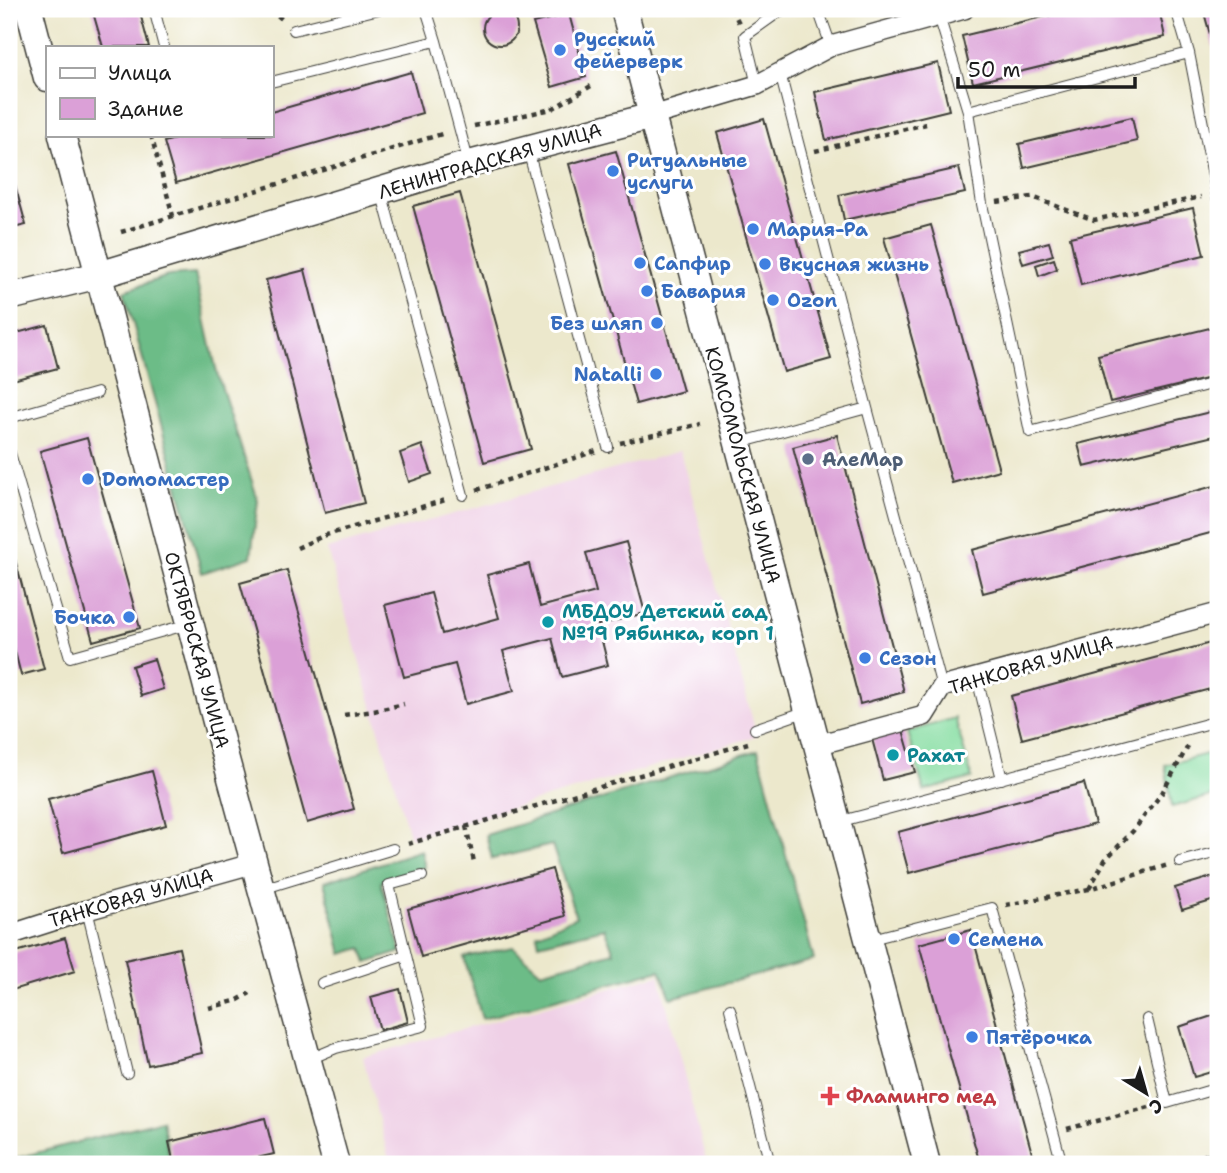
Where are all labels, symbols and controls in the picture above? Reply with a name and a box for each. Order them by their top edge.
place label: Русский фейерверк [574,27,683,74]
marker: Русский фейерверк [552,42,568,58]
legend [46,46,273,136]
scale bar [958,46,1134,90]
text: 50 m [968,56,1021,84]
text: Улица [108,59,171,87]
text: Здание [108,95,184,123]
street label: ЛЕНИНГРАДСКАЯ УЛИЦА [375,117,605,205]
place label: Ритуальные услуги [627,148,748,195]
marker: Ритуальные услуги [605,163,621,179]
place label: Мария-Ра [767,217,868,242]
marker: Мария-Ра [745,221,761,237]
place label: Сапфир [654,251,731,276]
place label: Вкусная жизнь [779,252,929,277]
marker: Сапфир [632,255,648,271]
marker: Вкусная жизнь [757,256,773,272]
place label: Бавария [661,279,746,304]
marker: Бавария [639,283,655,299]
place label: Ozon [787,288,837,313]
marker: Ozon [765,292,781,308]
place label: Без шляп [550,311,643,336]
marker: Без шляп [649,315,665,331]
street label: КОМСОМОЛЬСКАЯ УЛИЦА [699,344,787,586]
place label: Natalli [574,362,642,387]
marker: Natalli [648,366,664,382]
place label: АлеМар [822,447,903,472]
marker: АлеМар [800,451,816,467]
place label: Domoмастер [102,467,229,492]
marker: Domoмастер [80,471,96,487]
street label: ОКТЯБРЬСКАЯ УЛИЦА [159,549,235,751]
place label: МБДОУ Детский сад №19 Рябинка, корп 1 [562,599,774,646]
place label: Бочка [54,605,115,630]
marker: Бочка [121,609,137,625]
marker: МБДОУ Детский сад №19 Рябинка, корп 1 [540,614,556,630]
street label: ТАНКОВАЯ УЛИЦА [946,629,1116,700]
place label: Сезон [879,646,936,671]
marker: Сезон [857,650,873,666]
place label: Рахат [907,743,966,768]
marker: Рахат [885,747,901,763]
street label: ТАНКОВАЯ УЛИЦА [46,862,216,933]
place label: Семена [968,927,1043,952]
marker: Семена [946,931,962,947]
place label: Пятёрочка [986,1025,1092,1050]
marker: Пятёрочка [964,1029,980,1045]
north arrow [1112,1058,1182,1128]
place label: Фламинго мед [846,1084,997,1109]
marker: Фламинго мед [820,1086,840,1106]
text: С [1144,1093,1168,1120]

